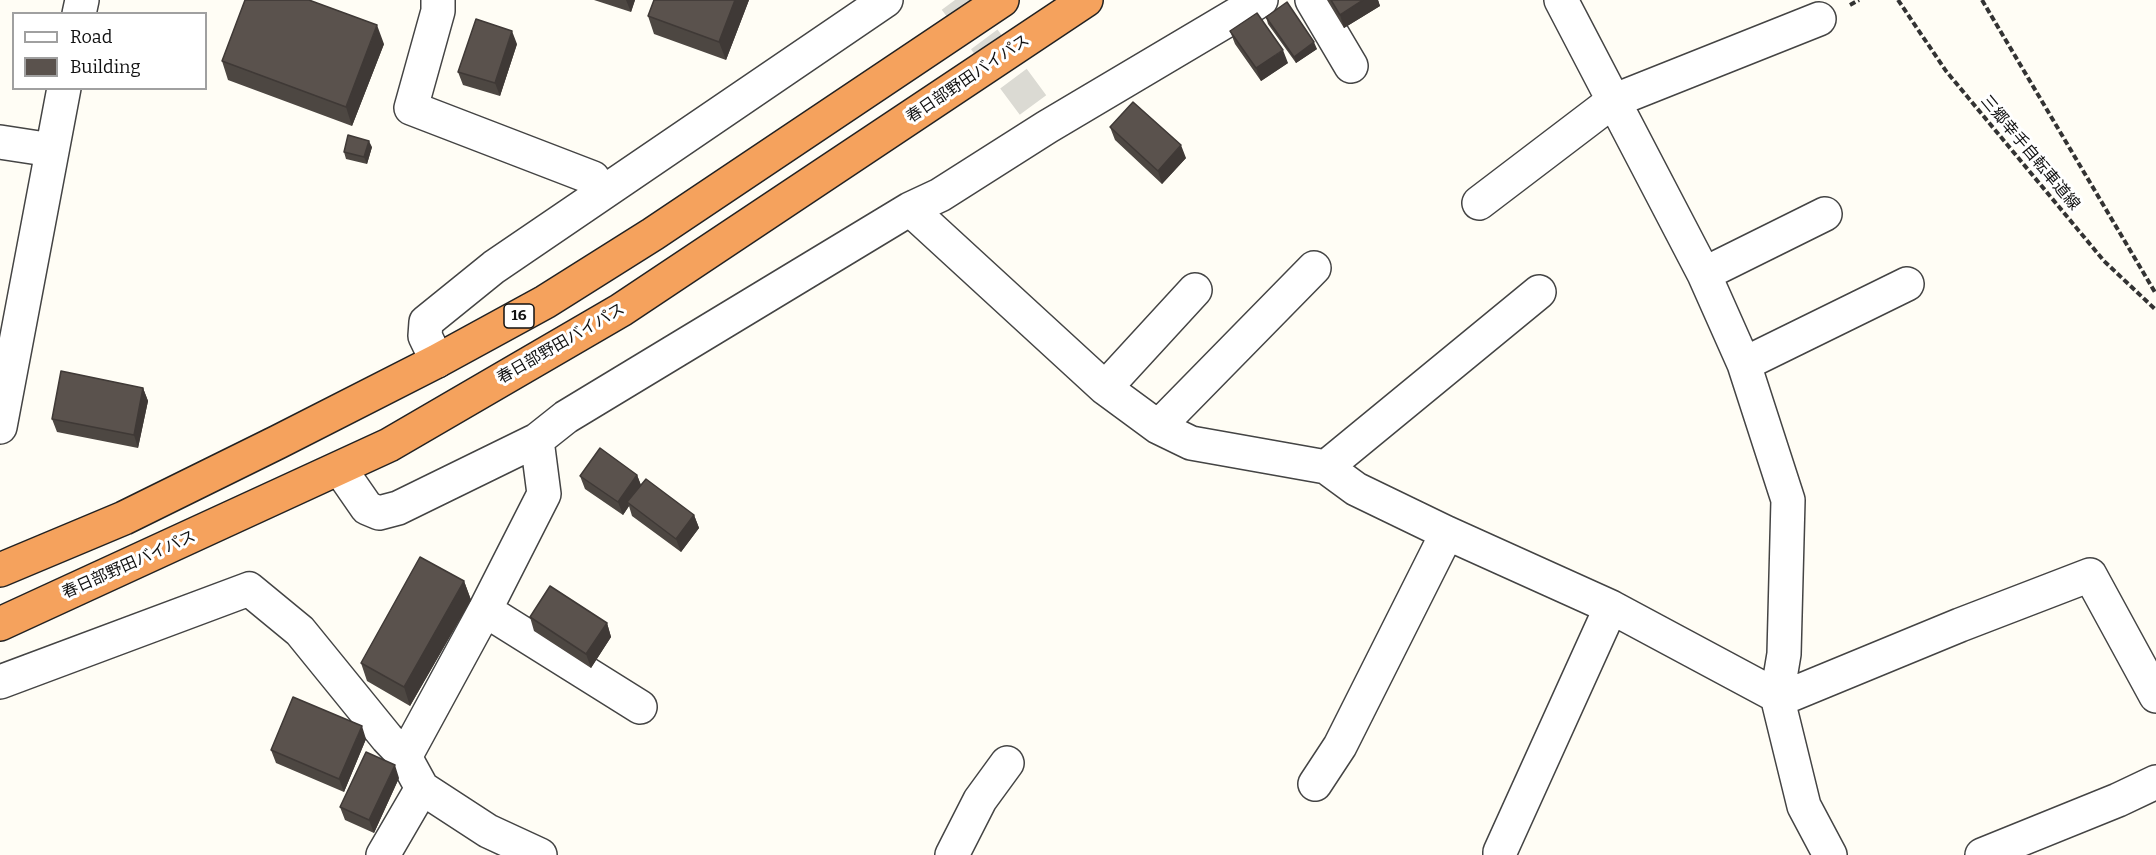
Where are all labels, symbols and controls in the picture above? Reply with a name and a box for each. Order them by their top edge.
legend [12,12,207,90]
text: Road [70,26,112,48]
street label: 春日部野田バイパス [903,31,1033,127]
text: Building [70,56,141,78]
street label: 三郷幸手自転車道線 [1976,92,2084,214]
street label: 春日部野田バイパス [494,300,628,388]
road number: 16 [504,304,534,328]
street label: 春日部野田バイパス [59,527,199,603]

